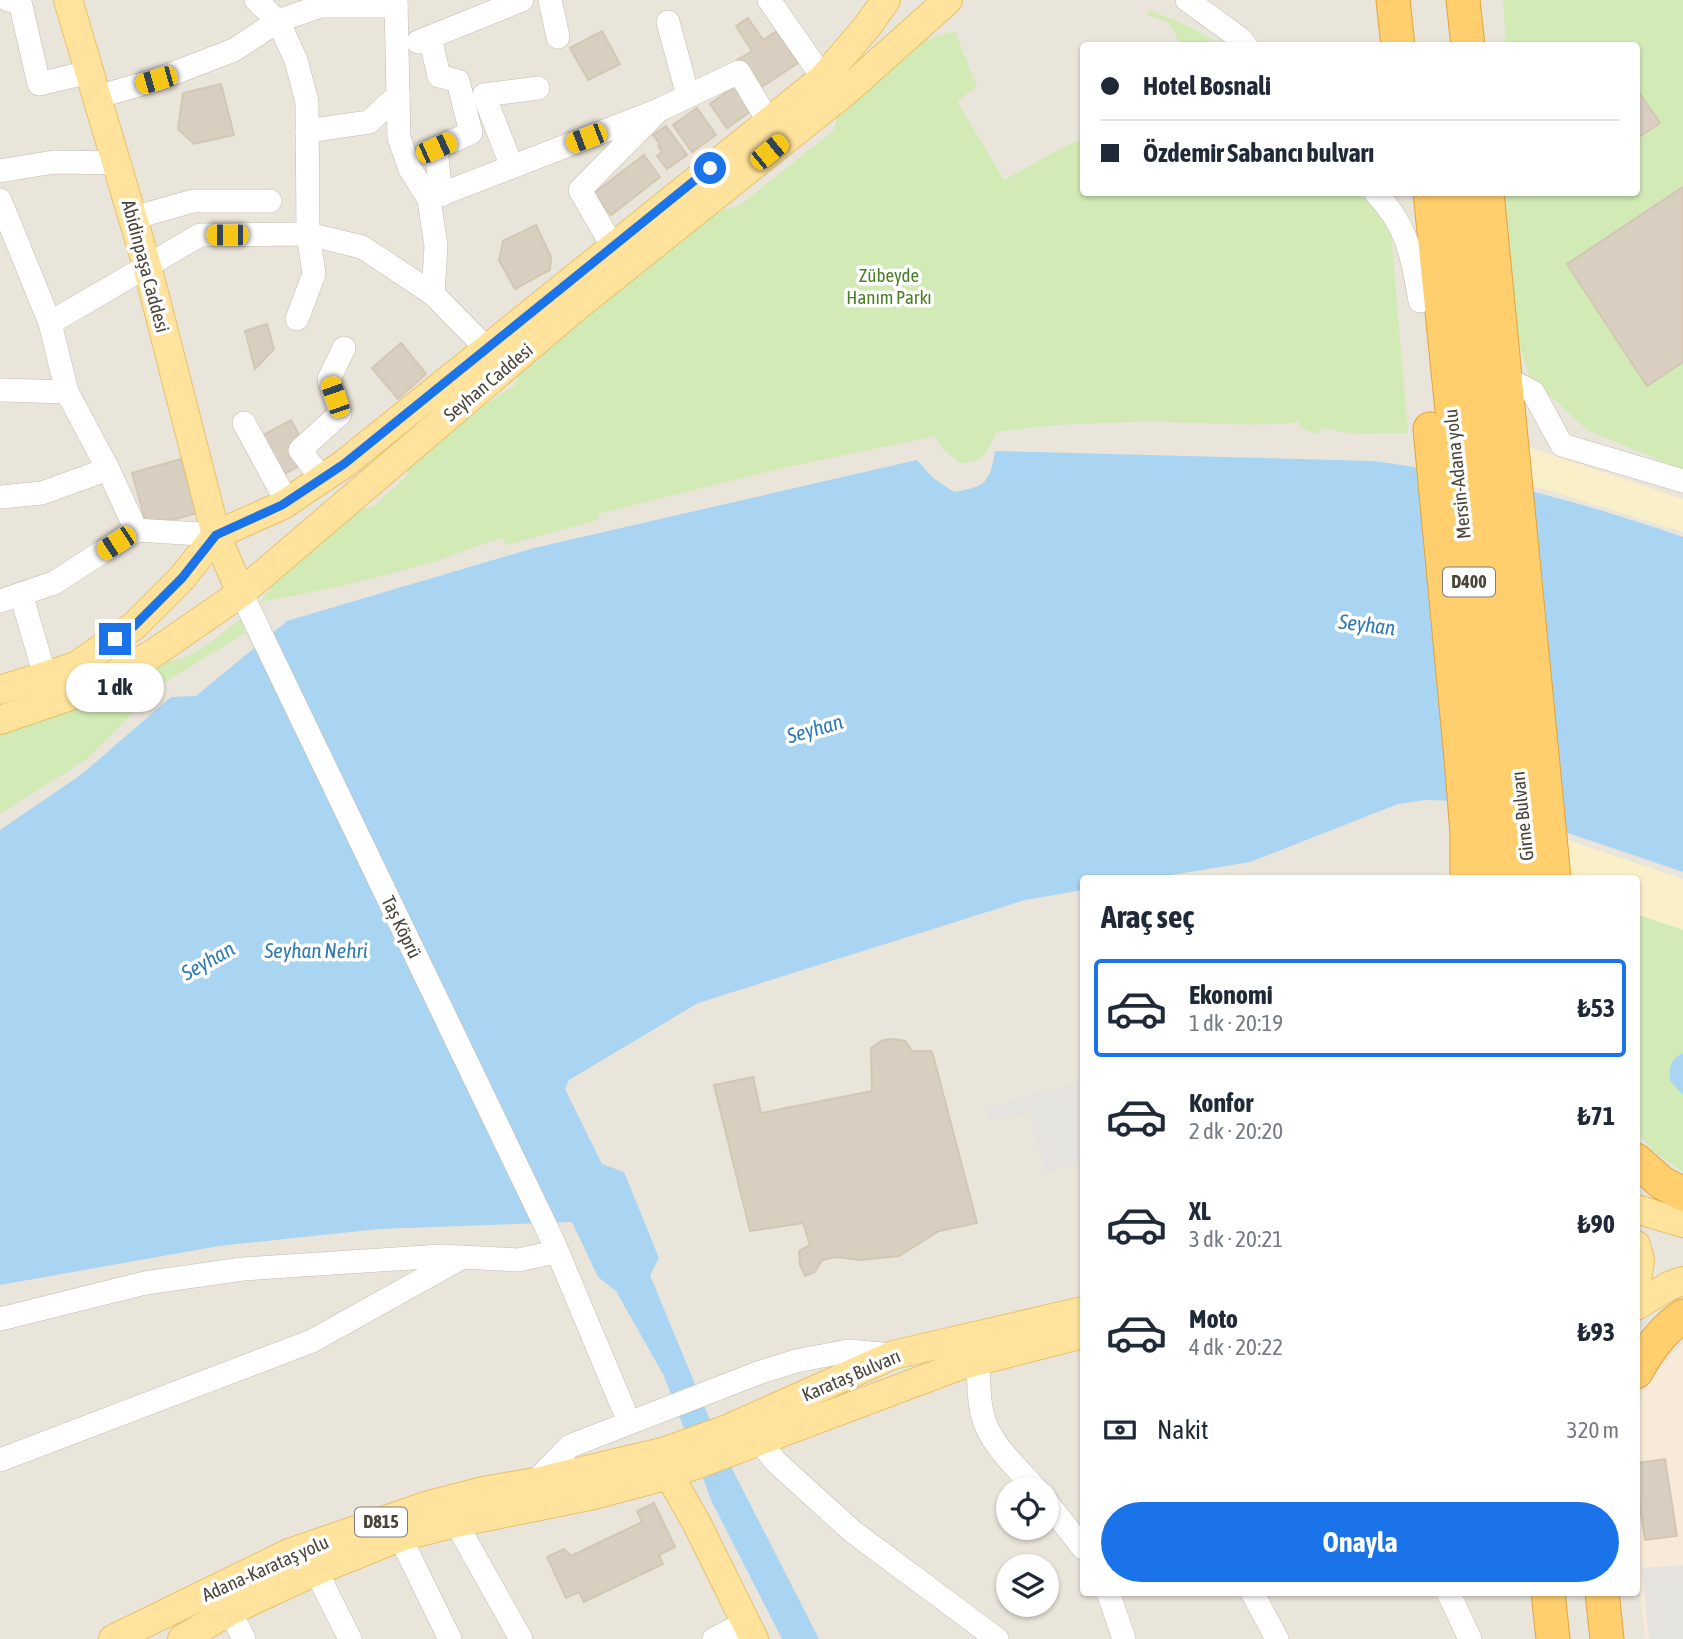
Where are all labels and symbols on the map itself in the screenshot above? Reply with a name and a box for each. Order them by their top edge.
car [133,64,180,96]
car [563,121,610,155]
car [413,130,460,166]
car [747,131,792,173]
route start [694,152,726,184]
street label: Abidinpaşa Caddesi [118,197,174,335]
car [207,225,249,246]
park label: Zübeyde Hanım Parkı [846,264,932,308]
street label: Seyhan Caddesi [439,338,537,426]
car [319,374,352,420]
street label: Mersin-Adana yolu [1439,408,1475,540]
car [93,523,140,563]
road number: D400 [1443,568,1495,596]
water label: Seyhan [1336,609,1397,639]
route end [99,623,131,655]
callout: 1 dk [66,664,164,712]
water label: Seyhan [783,709,845,748]
street label: Girne Bulvarı [1506,770,1538,862]
street label: Taș Köprü [377,892,427,962]
water label: Seyhan [176,936,238,985]
water label: Seyhan Nehri [264,938,368,962]
street label: Karataş Bulvarı [798,1344,904,1406]
road number: D815 [355,1507,407,1536]
street label: Adana-Karataş yolu [198,1530,332,1606]

